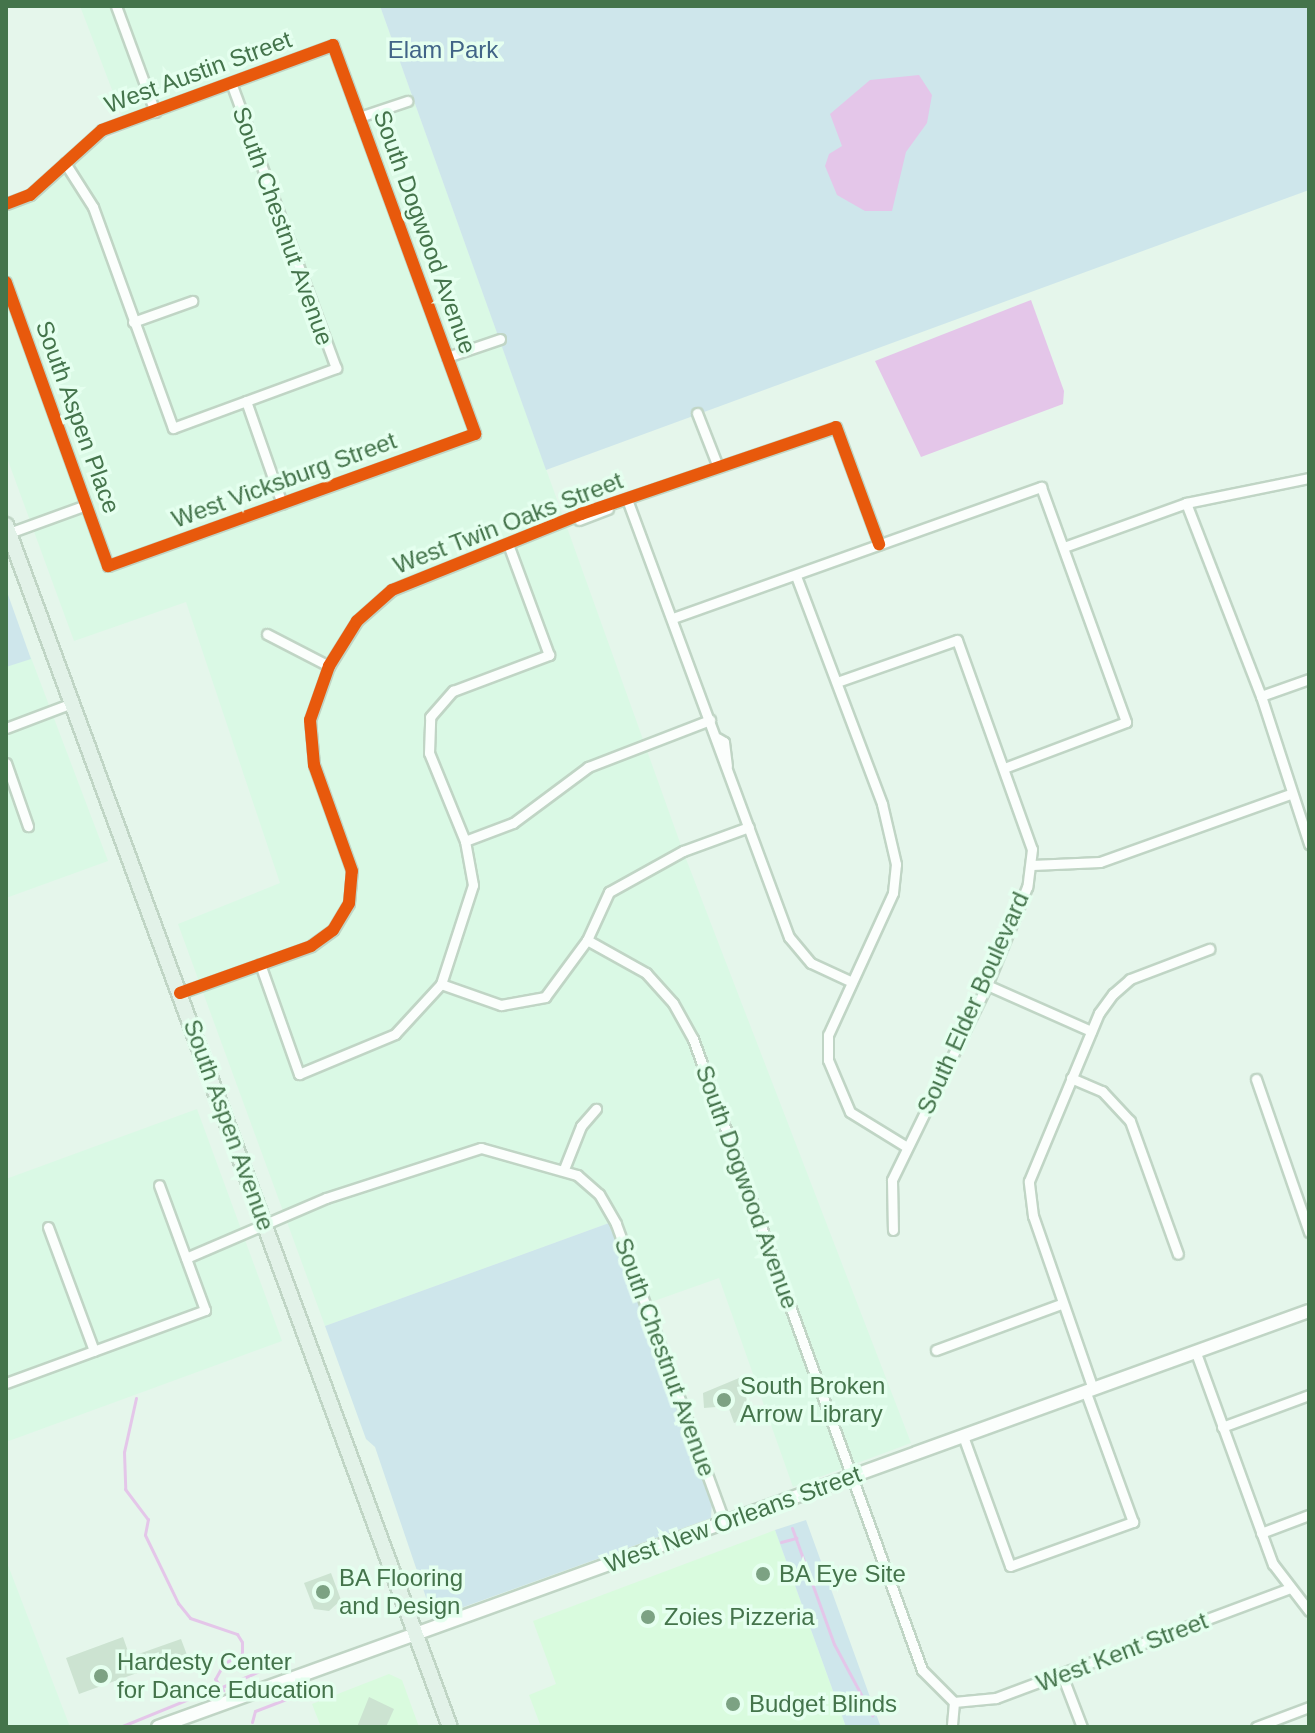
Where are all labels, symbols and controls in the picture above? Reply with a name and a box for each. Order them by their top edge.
street label: West Austin Street [100,25,296,119]
park label: Elam Park [388,36,498,64]
street label: South Chestnut Avenue [226,102,340,350]
street label: South Dogwood Avenue [367,106,483,358]
street label: South Aspen Place [30,316,126,518]
street label: West Vicksburg Street [168,426,400,534]
street label: West Twin Oaks Street [389,466,627,580]
street label: South Elder Boulevard [911,887,1035,1119]
street label: South Aspen Avenue [177,1014,281,1236]
street label: South Dogwood Avenue [689,1061,805,1313]
street label: South Chestnut Avenue [608,1233,722,1481]
place label: South Broken Arrow Library [740,1372,885,1428]
marker: South Broken Arrow Library [715,1391,733,1409]
street label: West New Orleans Street [601,1459,865,1579]
place label: BA Eye Site [779,1560,907,1588]
place label: BA Flooring and Design [339,1564,464,1620]
marker: BA Eye Site [754,1565,772,1583]
marker: BA Flooring and Design [314,1583,332,1601]
place label: Zoies Pizzeria [664,1603,815,1631]
street label: West Kent Street [1032,1606,1212,1698]
marker: Zoies Pizzeria [639,1608,657,1626]
place label: Hardesty Center for Dance Education [117,1648,334,1704]
marker: Hardesty Center for Dance Education [92,1667,110,1685]
place label: Budget Blinds [749,1690,897,1718]
marker: Budget Blinds [724,1695,742,1713]

